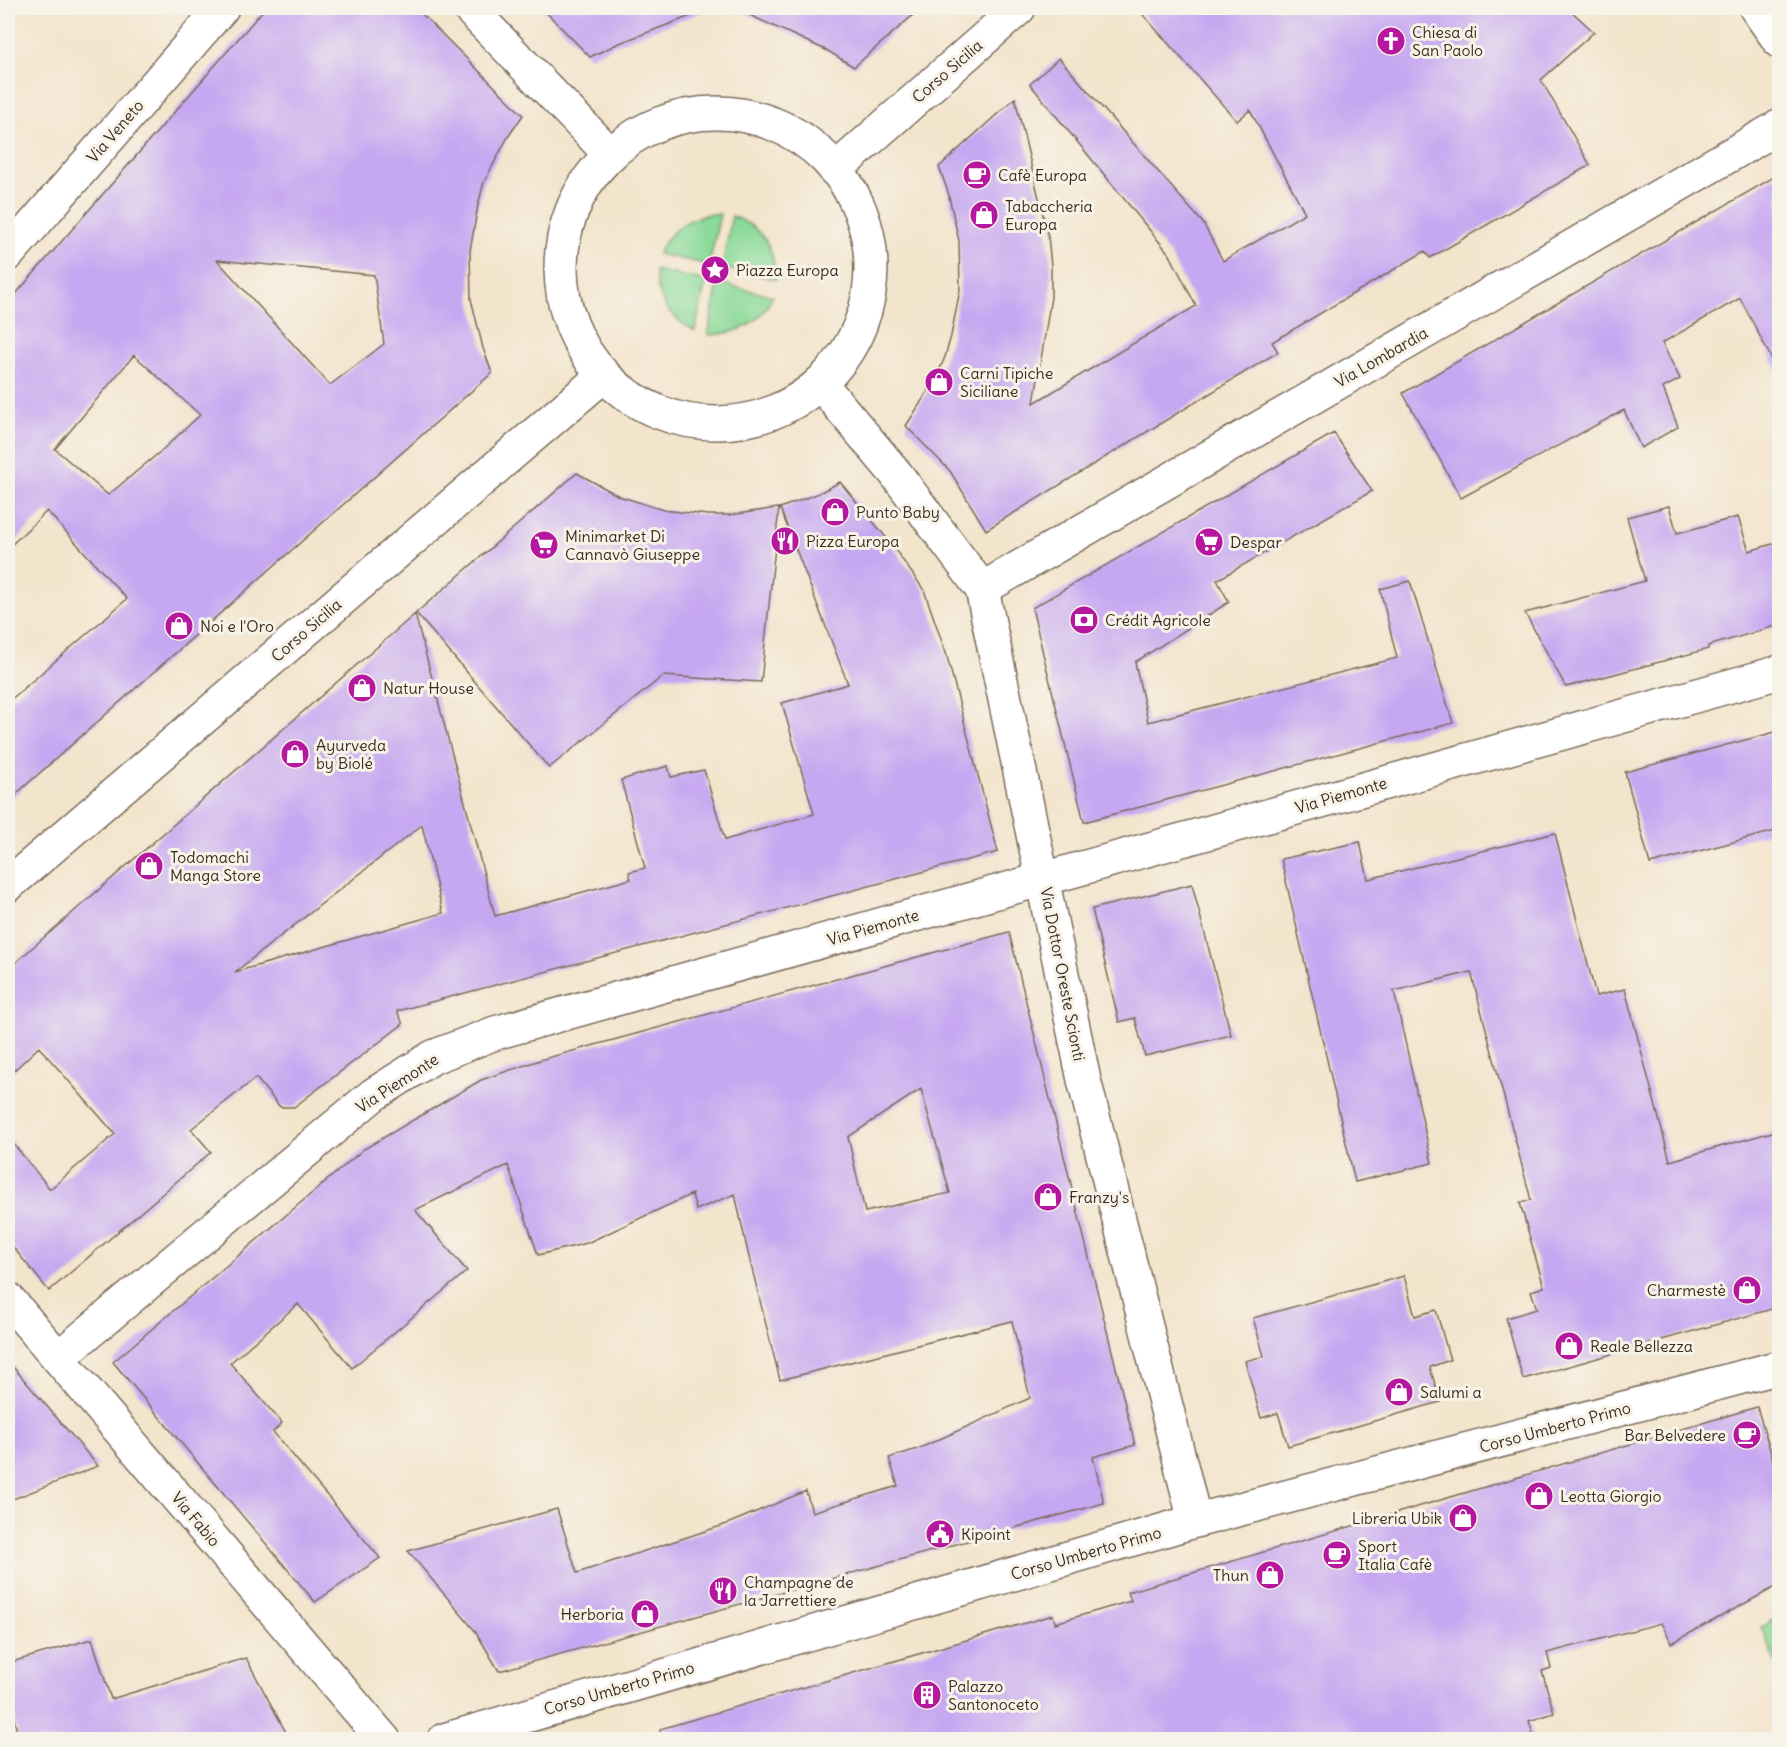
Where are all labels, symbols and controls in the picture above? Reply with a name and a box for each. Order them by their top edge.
place label: Chiesa di San Paolo [1412,22,1483,60]
church icon: Chiesa di San Paolo [1375,25,1407,57]
street label: Corso Sicilia [908,35,986,107]
street label: Via Veneto [82,95,148,167]
cafe icon: Cafè Europa [961,159,993,191]
place label: Cafè Europa [998,165,1087,185]
place label: Tabaccheria Europa [1005,196,1093,234]
shop icon: Tabaccheria Europa [968,199,1000,231]
place icon: Piazza Europa [699,254,731,286]
place label: Piazza Europa [736,260,839,280]
street label: Via Lombardia [1331,322,1431,392]
place label: Carni Tipiche Siciliane [960,363,1053,401]
shop icon: Carni Tipiche Siciliane [923,366,955,398]
shop icon: Punto Baby [819,496,851,528]
place label: Punto Baby [856,502,940,522]
restaurant icon: Pizza Europa [769,525,801,557]
place label: Minimarket Di Cannavò Giuseppe [565,526,700,564]
supermarket icon: Despar [1193,526,1225,558]
supermarket icon: Minimarket Di Cannavò Giuseppe [528,529,560,561]
place label: Pizza Europa [806,531,899,551]
place label: Despar [1230,532,1283,552]
street label: Corso Sicilia [267,594,345,666]
bank icon: Crédit Agricole [1068,604,1100,636]
shop icon: Noi e l'Oro [163,610,195,642]
place label: Crédit Agricole [1105,610,1211,630]
place label: Noi e l'Oro [200,616,274,636]
shop icon: Natur House [346,672,378,704]
place label: Natur House [383,678,474,698]
place label: Ayurveda by Biolé [316,735,386,773]
shop icon: Ayurveda by Biolé [279,738,311,770]
street label: Via Piemonte [1293,772,1389,818]
place label: Todomachi Manga Store [170,847,261,885]
shop icon: Todomachi Manga Store [133,850,165,882]
street label: Via Dottor Oreste Scionti [1036,885,1090,1063]
street label: Via Piemonte [825,904,921,950]
street label: Via Piemonte [352,1049,442,1117]
shop icon: Franzy's [1032,1181,1064,1213]
place label: Franzy's [1069,1187,1129,1207]
shop icon: Charmestè [1731,1274,1763,1306]
place label: Charmestè [1647,1280,1726,1300]
shop icon: Reale Bellezza [1553,1330,1585,1362]
place label: Reale Bellezza [1590,1336,1693,1356]
shop icon: Salumi a [1383,1376,1415,1408]
place label: Salumi a [1420,1382,1482,1402]
street label: Corso Umberto Primo [1477,1397,1633,1457]
cafe icon: Bar Belvedere [1731,1419,1763,1451]
place label: Bar Belvedere [1624,1425,1726,1445]
shop icon: Leotta Giorgio [1523,1480,1555,1512]
place label: Leotta Giorgio [1560,1486,1661,1506]
street label: Via Fabio [167,1488,225,1550]
shop icon: Libreria Ubik [1447,1502,1479,1534]
place label: Libreria Ubik [1352,1508,1442,1528]
public building icon: Kipoint [924,1518,956,1550]
street label: Corso Umberto Primo [1008,1522,1164,1584]
place label: Kipoint [961,1524,1011,1544]
place label: Sport Italia Cafè [1358,1536,1432,1574]
cafe icon: Sport Italia Cafè [1321,1539,1353,1571]
shop icon: Thun [1254,1559,1286,1591]
place label: Thun [1213,1565,1249,1585]
place label: Champagne de la Jarrettiere [744,1572,854,1610]
restaurant icon: Champagne de la Jarrettiere [707,1575,739,1607]
shop icon: Herboria [629,1598,661,1630]
place label: Herboria [560,1604,624,1624]
street label: Corso Umberto Primo [541,1657,697,1719]
place label: Palazzo Santonoceto [948,1676,1039,1714]
building icon: Palazzo Santonoceto [911,1679,943,1711]

